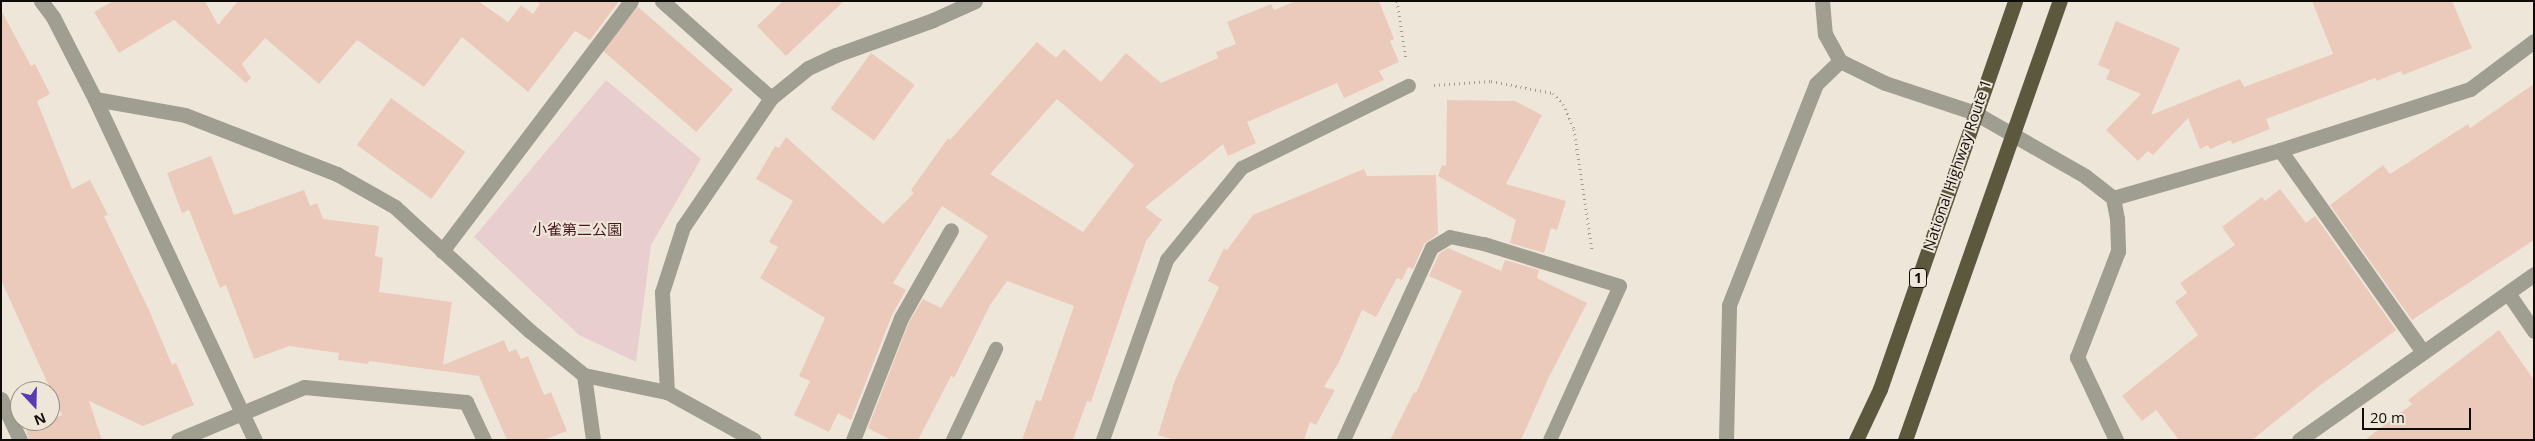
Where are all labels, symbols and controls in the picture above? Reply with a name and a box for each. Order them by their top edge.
street label: National Highway Route 1 [1919,77,1995,253]
park label: 小雀第二公園 [532,221,622,239]
road number: 1 [1908,266,1928,290]
north arrow [10,381,60,431]
scale bar [2365,398,2474,430]
text: 20 m [2370,407,2405,427]
text: N [31,409,49,430]

